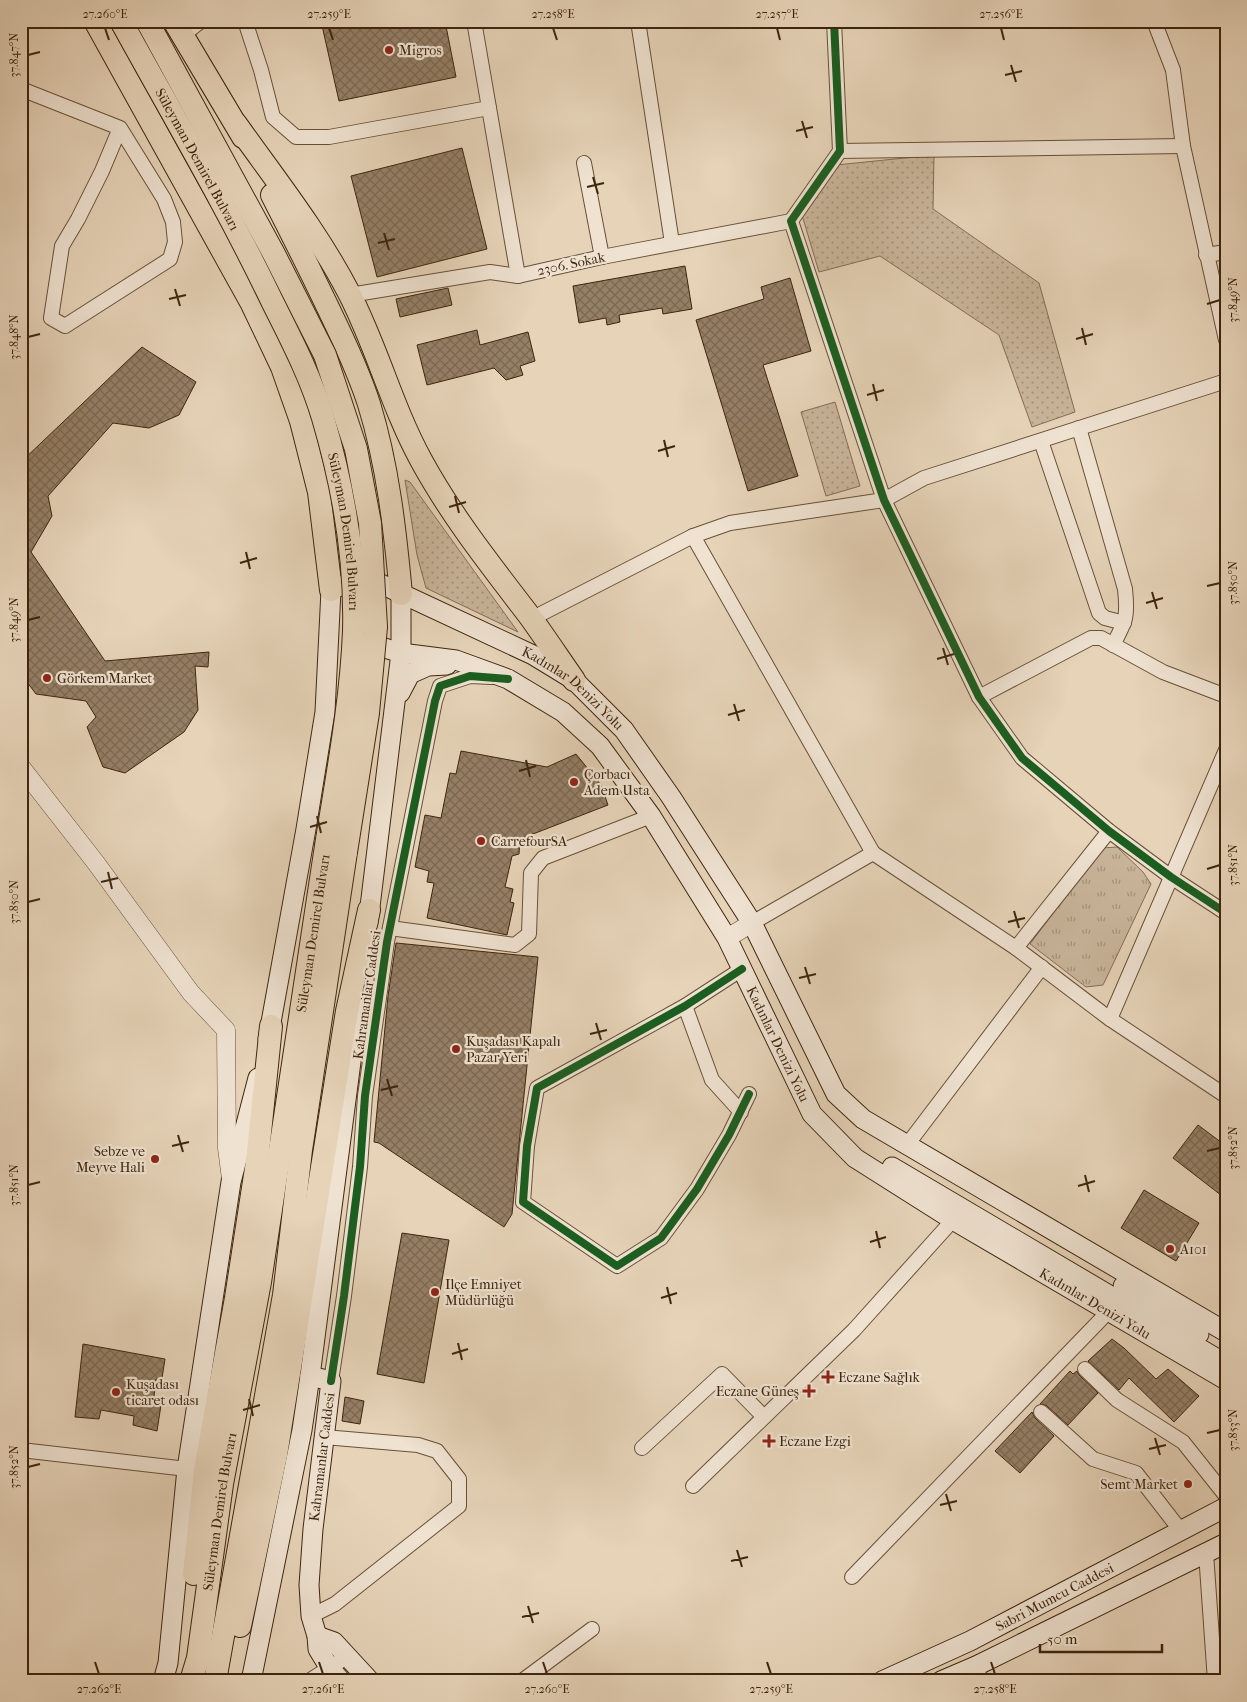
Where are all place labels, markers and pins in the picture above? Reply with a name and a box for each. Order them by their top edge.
place label: Migros [399,42,442,59]
marker: Migros [383,44,395,56]
place label: Görkem Market [57,670,152,687]
marker: Görkem Market [41,672,53,684]
place label: Çorbacı Adem Usta [583,766,650,799]
marker: Çorbacı Adem Usta [568,776,580,788]
place label: CarrefourSA [491,833,568,850]
marker: CarrefourSA [475,835,487,847]
place label: Kuşadası Kapalı Pazar Yeri [466,1033,561,1066]
marker: Kuşadası Kapalı Pazar Yeri [450,1043,462,1055]
place label: Sebze ve Meyve Hali [76,1143,145,1176]
marker: Sebze ve Meyve Hali [149,1153,161,1165]
place label: A101 [1179,1241,1207,1258]
marker: A101 [1164,1243,1176,1255]
place label: Ilçe Emniyet Müdürlüğü [445,1276,522,1309]
marker: Ilçe Emniyet Müdürlüğü [429,1286,441,1298]
place label: Eczane Sağlık [838,1369,921,1386]
marker: Eczane Sağlık [822,1371,834,1383]
place label: Kuşadası ticaret odası [126,1376,199,1409]
place label: Eczane Güneş [716,1383,799,1400]
marker: Eczane Güneş [803,1385,815,1397]
marker: Kuşadası ticaret odası [110,1386,122,1398]
place label: Eczane Ezgi [779,1433,851,1450]
marker: Eczane Ezgi [763,1435,775,1447]
place label: Semt Market [1100,1476,1178,1493]
marker: Semt Market [1182,1478,1194,1490]

